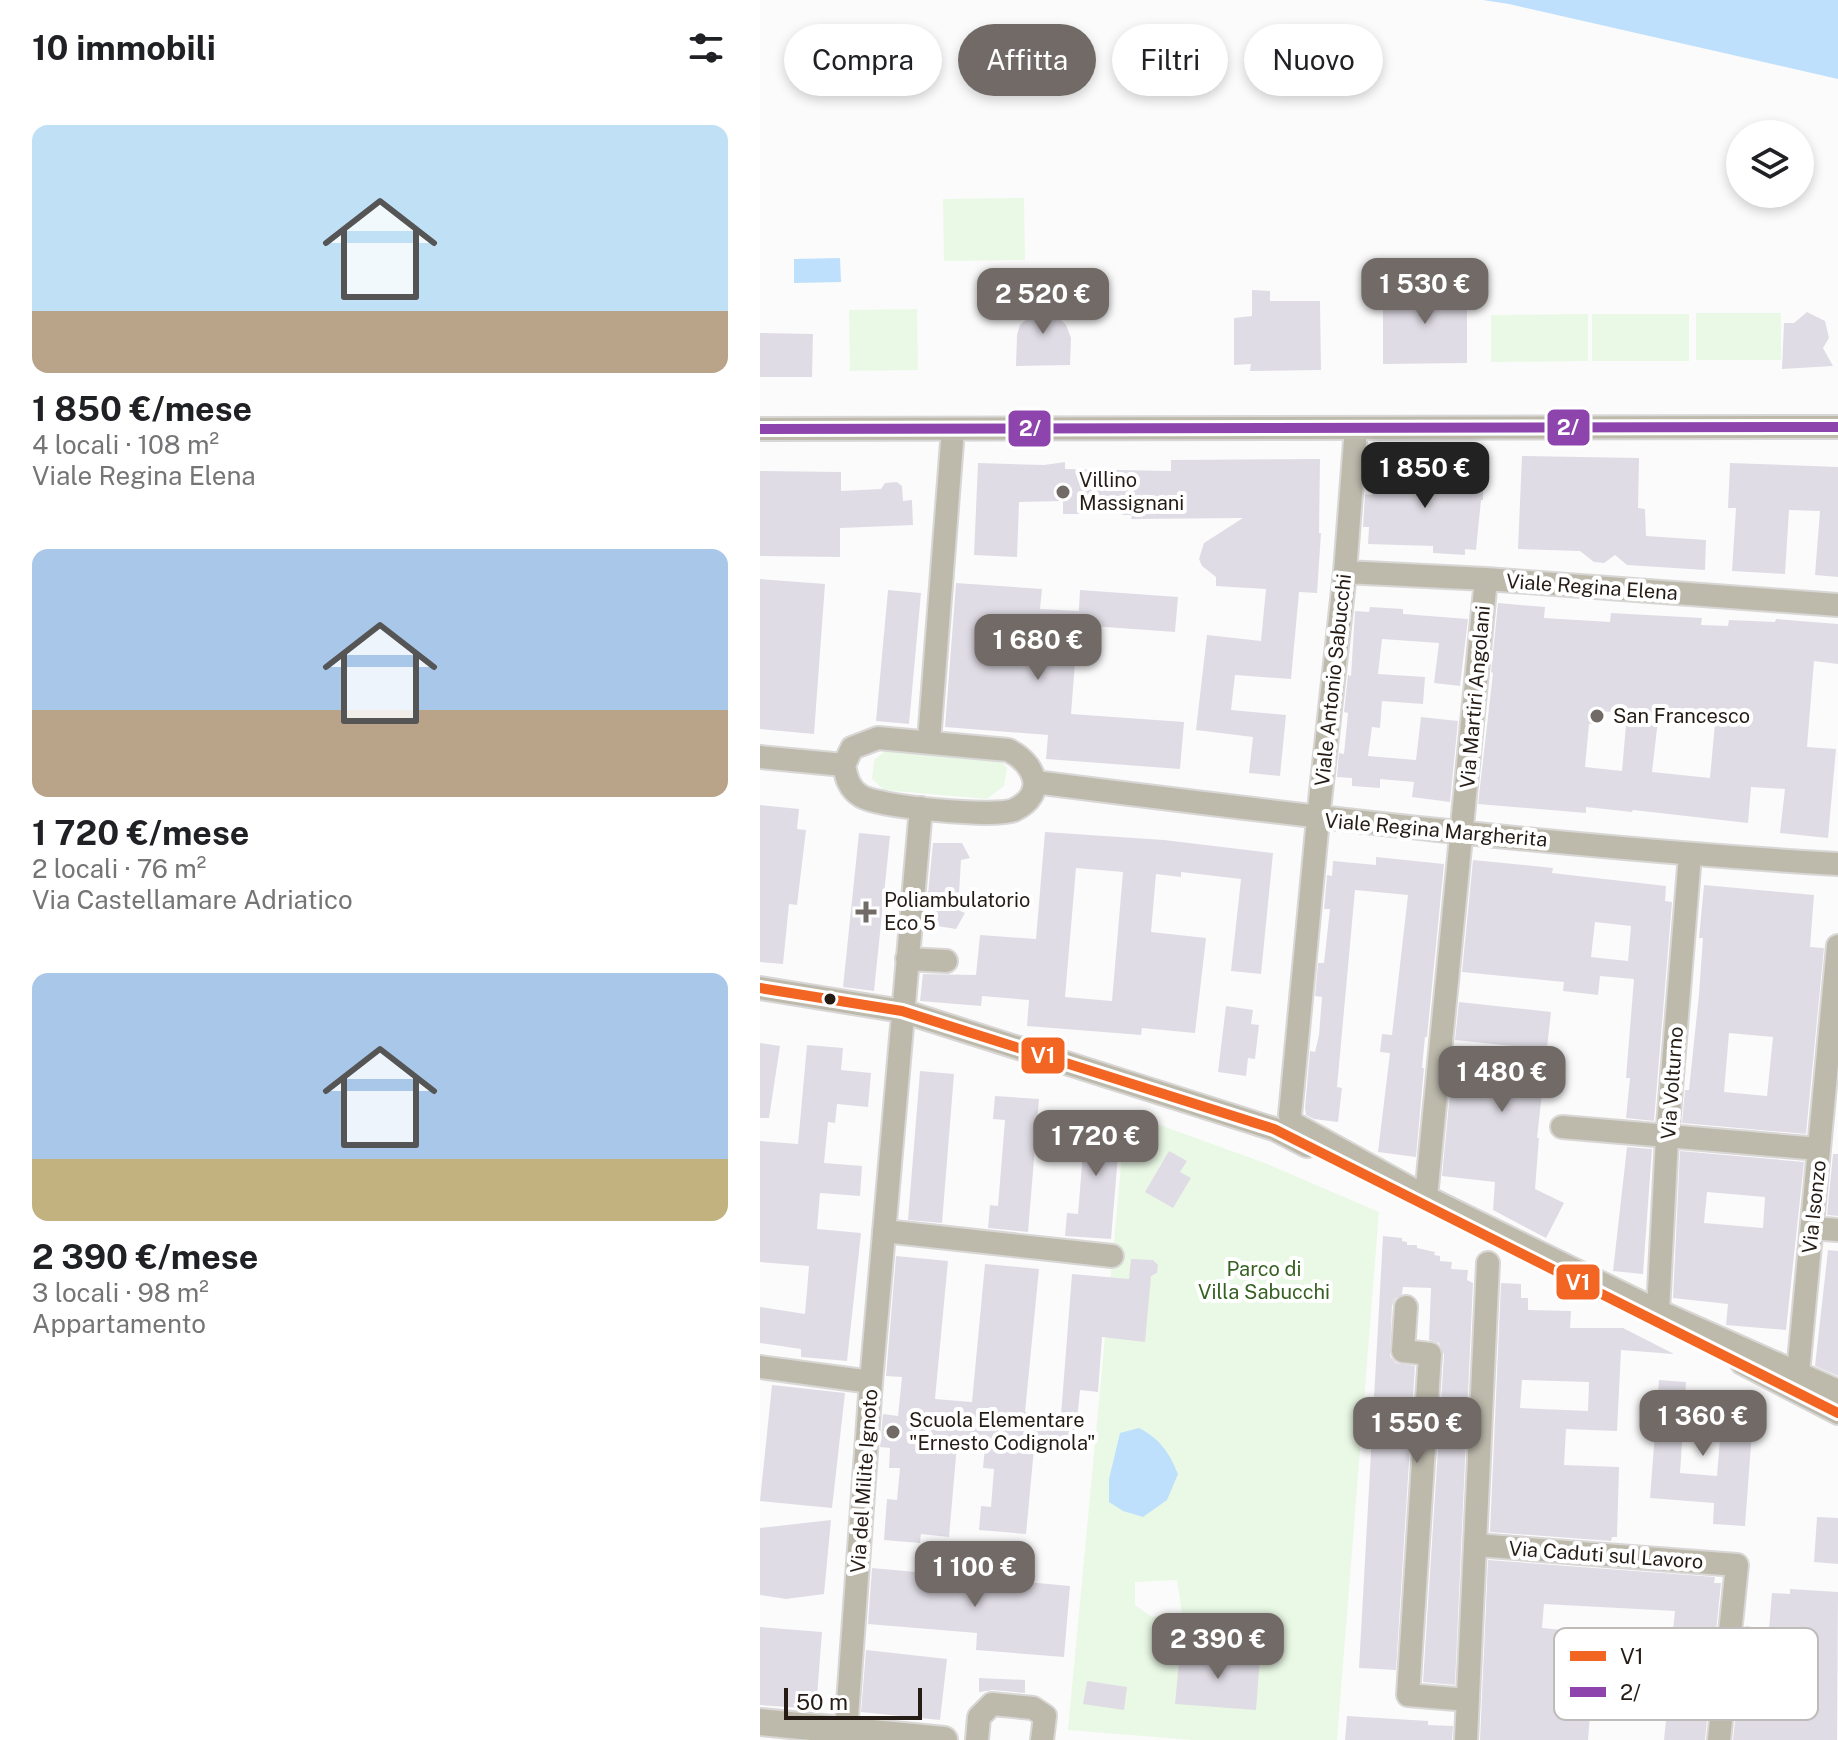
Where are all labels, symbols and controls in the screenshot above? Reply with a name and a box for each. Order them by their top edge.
chip: Compra [784,24,942,96]
chip: Affitta [958,24,1096,96]
chip: Filtri [1112,24,1228,96]
chip: Nuovo [1244,24,1383,96]
icon: filters [684,26,728,70]
text: 10 immobili [32,28,216,68]
map controls [1726,120,1814,208]
button: layers [1726,120,1814,208]
icon: home [308,177,452,321]
pin: 1 530 € [1351,258,1499,326]
pin: 2 520 € [969,268,1117,336]
text: 1 530 € [1379,268,1471,299]
text: 2 520 € [995,278,1091,309]
text: 1 850 €/mese [32,389,252,429]
line badge: 2/ [1546,408,1591,447]
line badge: 2/ [1007,409,1052,448]
text: 2/ [1557,414,1580,440]
text: 2/ [1019,415,1042,441]
text: 4 locali · 108 m² [32,429,219,460]
pin: 1 850 € [1351,442,1499,510]
text: 1 850 € [1379,452,1471,483]
text: Viale Regina Elena [32,460,256,491]
place label: Villino Massignani [1079,468,1184,515]
marker: Villino Massignani [1054,483,1072,501]
street label: Viale Regina Elena [1505,569,1679,605]
street label: Viale Antonio Sabucchi [1310,573,1356,787]
icon: home [308,601,452,745]
street label: Via Martiri Angolani [1455,604,1495,790]
pin: 1 680 € [964,614,1112,682]
text: 1 680 € [992,624,1084,655]
place label: San Francesco [1613,704,1750,728]
marker: San Francesco [1588,707,1606,725]
street label: Viale Regina Margherita [1324,808,1548,852]
text: 1 720 €/mese [32,813,249,853]
text: 2 locali · 76 m² [32,853,206,884]
text: Via Castellamare Adriatico [32,884,353,915]
place label: Poliambulatorio Eco 5 [884,888,1030,935]
marker: Poliambulatorio Eco 5 [855,901,877,923]
unlabelled marker [822,991,838,1007]
icon: home [308,1025,452,1169]
street label: Via Volturno [1656,1026,1688,1140]
line badge: V1 [1020,1036,1066,1075]
text: V1 [1031,1042,1055,1068]
pin: 1 480 € [1428,1046,1576,1114]
text: 1 480 € [1457,1056,1547,1087]
pin: 1 720 € [1022,1110,1170,1178]
text: 1 720 € [1051,1120,1141,1151]
street label: Via Isonzo [1797,1159,1831,1255]
text: 2 390 €/mese [32,1237,258,1277]
park label: Parco di Villa Sabucchi [1198,1257,1330,1304]
line badge: V1 [1555,1263,1601,1301]
text: V1 [1566,1269,1590,1295]
text: 3 locali · 98 m² [32,1277,209,1308]
text: Appartamento [32,1308,206,1339]
street label: Via del Milite Ignoto [846,1388,882,1574]
pin: 1 360 € [1629,1390,1777,1458]
pin: 1 550 € [1343,1397,1491,1465]
text: 1 360 € [1658,1400,1748,1431]
text: 1 550 € [1371,1407,1463,1438]
place label: Scuola Elementare "Ernesto Codignola" [909,1408,1095,1455]
marker: Scuola Elementare "Ernesto Codignola" [884,1423,902,1441]
street label: Via Caduti sul Lavoro [1508,1536,1704,1574]
pin: 1 100 € [901,1541,1049,1609]
text: 1 100 € [933,1551,1017,1582]
pin: 2 390 € [1144,1613,1292,1681]
text: 2 390 € [1170,1623,1266,1654]
legend [1554,1628,1818,1720]
text: V1 [1620,1643,1644,1669]
text: 2/ [1620,1679,1641,1705]
scale bar [784,1684,922,1720]
text: 50 m [796,1689,848,1715]

